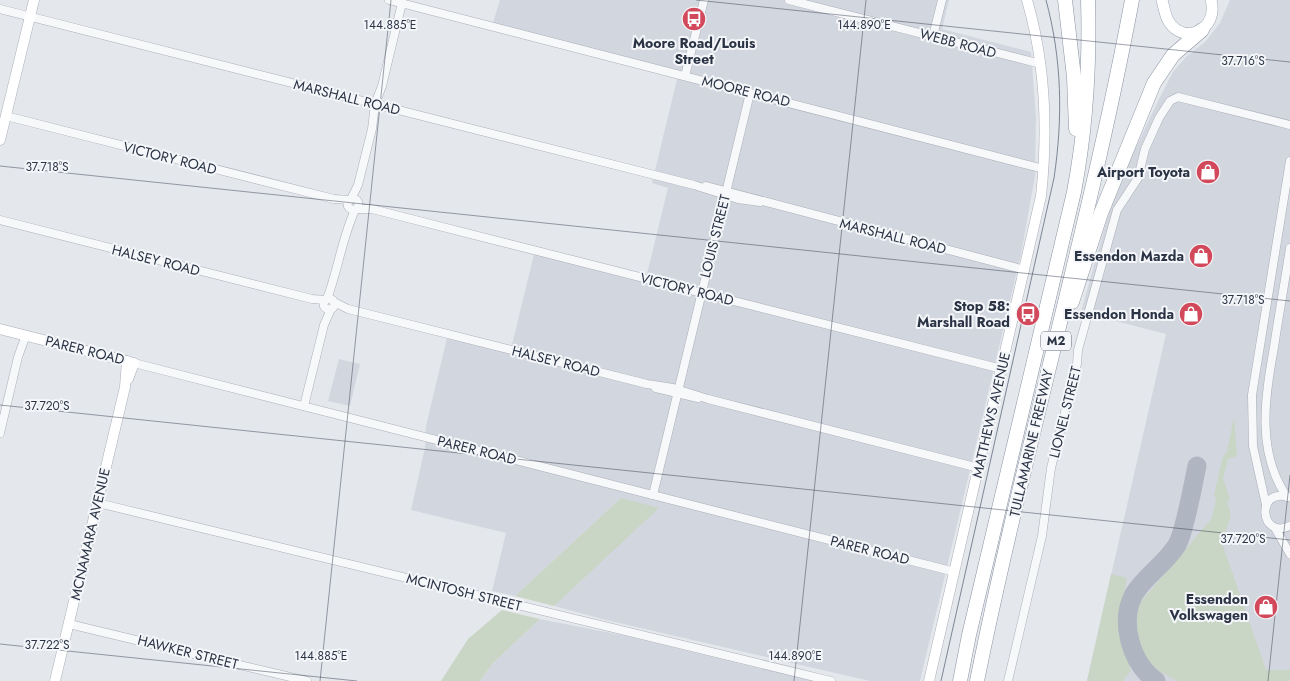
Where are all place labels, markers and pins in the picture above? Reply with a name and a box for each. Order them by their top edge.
bus stop icon: Moore Road/Louis Street [681,6,707,32]
place label: Moore Road/Louis Street [633,33,756,69]
shop icon: Airport Toyota [1195,159,1221,185]
place label: Airport Toyota [1096,162,1190,182]
shop icon: Essendon Mazda [1188,243,1214,269]
place label: Essendon Mazda [1074,246,1184,266]
place label: Stop 58: Marshall Road [917,296,1010,332]
bus stop icon: Stop 58: Marshall Road [1015,301,1041,327]
shop icon: Essendon Honda [1178,301,1204,327]
place label: Essendon Honda [1064,304,1174,324]
place label: Essendon Volkswagen [1169,589,1248,625]
shop icon: Essendon Volkswagen [1253,594,1279,620]

